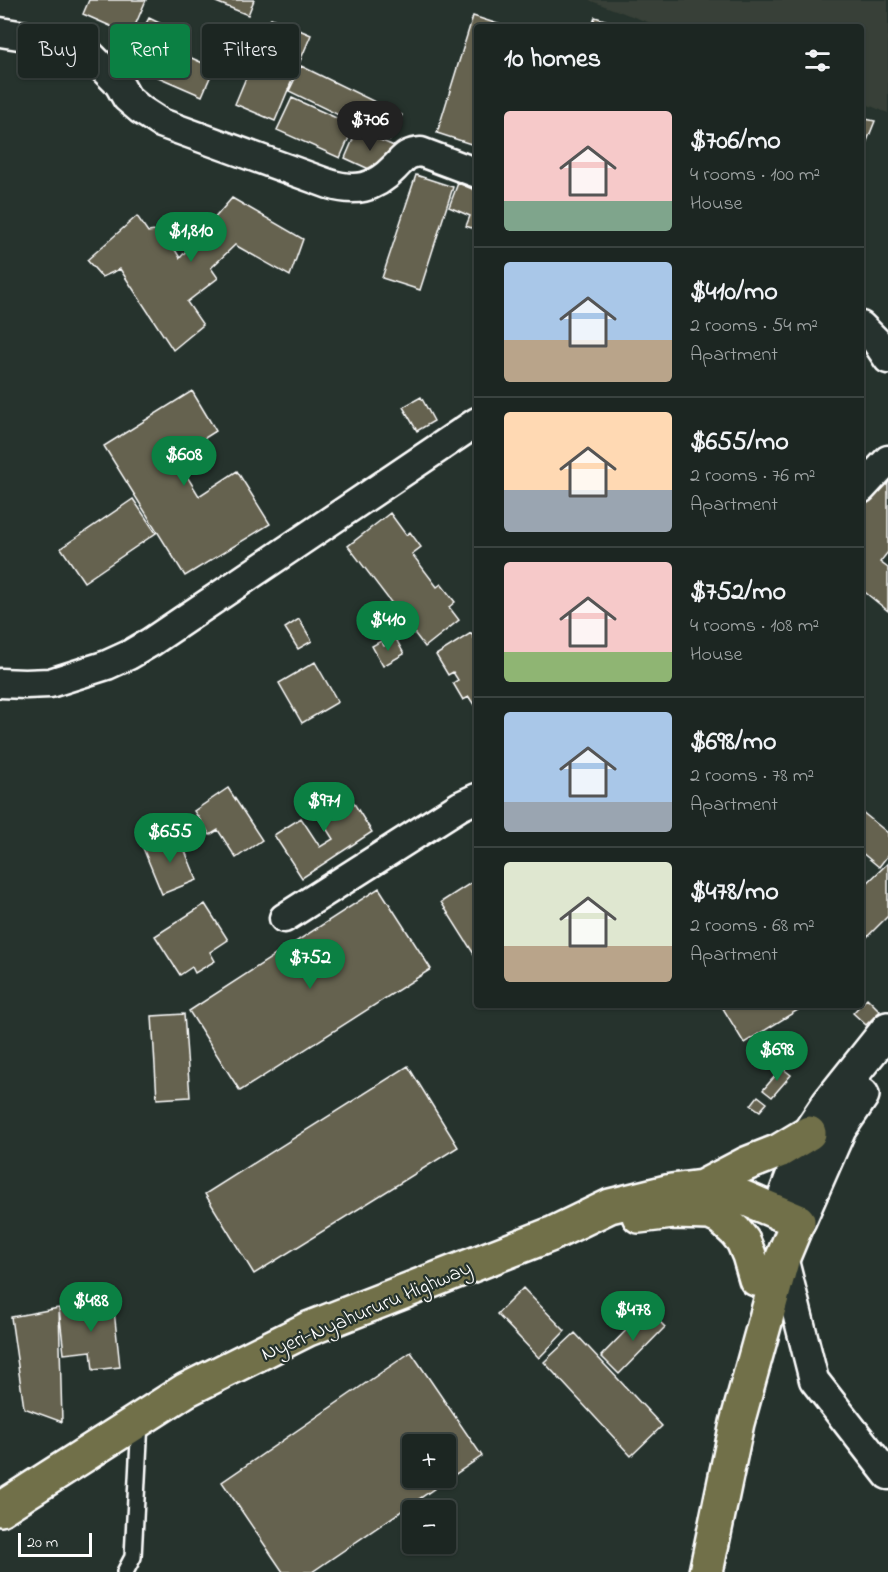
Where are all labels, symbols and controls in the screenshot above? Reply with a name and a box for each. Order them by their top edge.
chip: Buy [18,24,98,78]
chip: Rent [110,24,190,78]
chip: Filters [202,24,299,78]
text: 10 homes [504,41,601,79]
icon: filters [801,44,834,77]
pin: $706 [334,101,406,152]
text: $706 [351,106,389,135]
text: $706/mo [690,123,781,161]
icon: home [552,135,624,207]
text: 4 rooms · 100 m² [690,161,820,190]
text: House [690,190,743,219]
pin: $1,810 [142,212,240,263]
text: $1,810 [169,217,213,246]
text: $410/mo [690,274,778,312]
icon: home [552,286,624,358]
text: 2 rooms · 54 m² [690,312,818,341]
text: Apartment [690,341,778,370]
text: $655/mo [690,424,789,462]
pin: $608 [148,436,220,487]
icon: home [552,436,624,508]
text: $608 [165,441,203,470]
text: 2 rooms · 76 m² [690,462,815,491]
text: Apartment [690,491,778,520]
text: $752/mo [690,574,786,612]
icon: home [552,586,624,658]
pin: $410 [352,601,424,652]
text: $410 [370,606,406,635]
text: 4 rooms · 108 m² [690,612,819,641]
text: House [690,641,743,670]
text: $698/mo [690,724,777,762]
icon: home [552,736,624,808]
text: 2 rooms · 78 m² [690,762,814,791]
pin: $971 [288,782,360,833]
text: $971 [308,787,340,816]
text: Apartment [690,791,778,820]
pin: $655 [134,813,206,864]
text: $655 [148,818,192,847]
text: $478/mo [690,874,779,912]
icon: home [552,886,624,958]
text: 2 rooms · 68 m² [690,912,815,941]
pin: $752 [274,939,346,990]
text: Apartment [690,941,778,970]
text: $752 [289,944,331,973]
pin: $698 [741,1031,813,1082]
text: $698 [760,1036,794,1065]
street label: Nyeri-Nyahururu Highway [257,1254,477,1372]
pin: $488 [55,1282,127,1333]
text: $488 [73,1287,109,1316]
pin: $478 [597,1291,669,1342]
text: $478 [615,1296,651,1325]
map controls [402,1434,456,1554]
button: + [402,1434,456,1488]
button: − [402,1500,456,1554]
scale bar [18,1530,92,1558]
text: 20 m [27,1531,58,1555]

